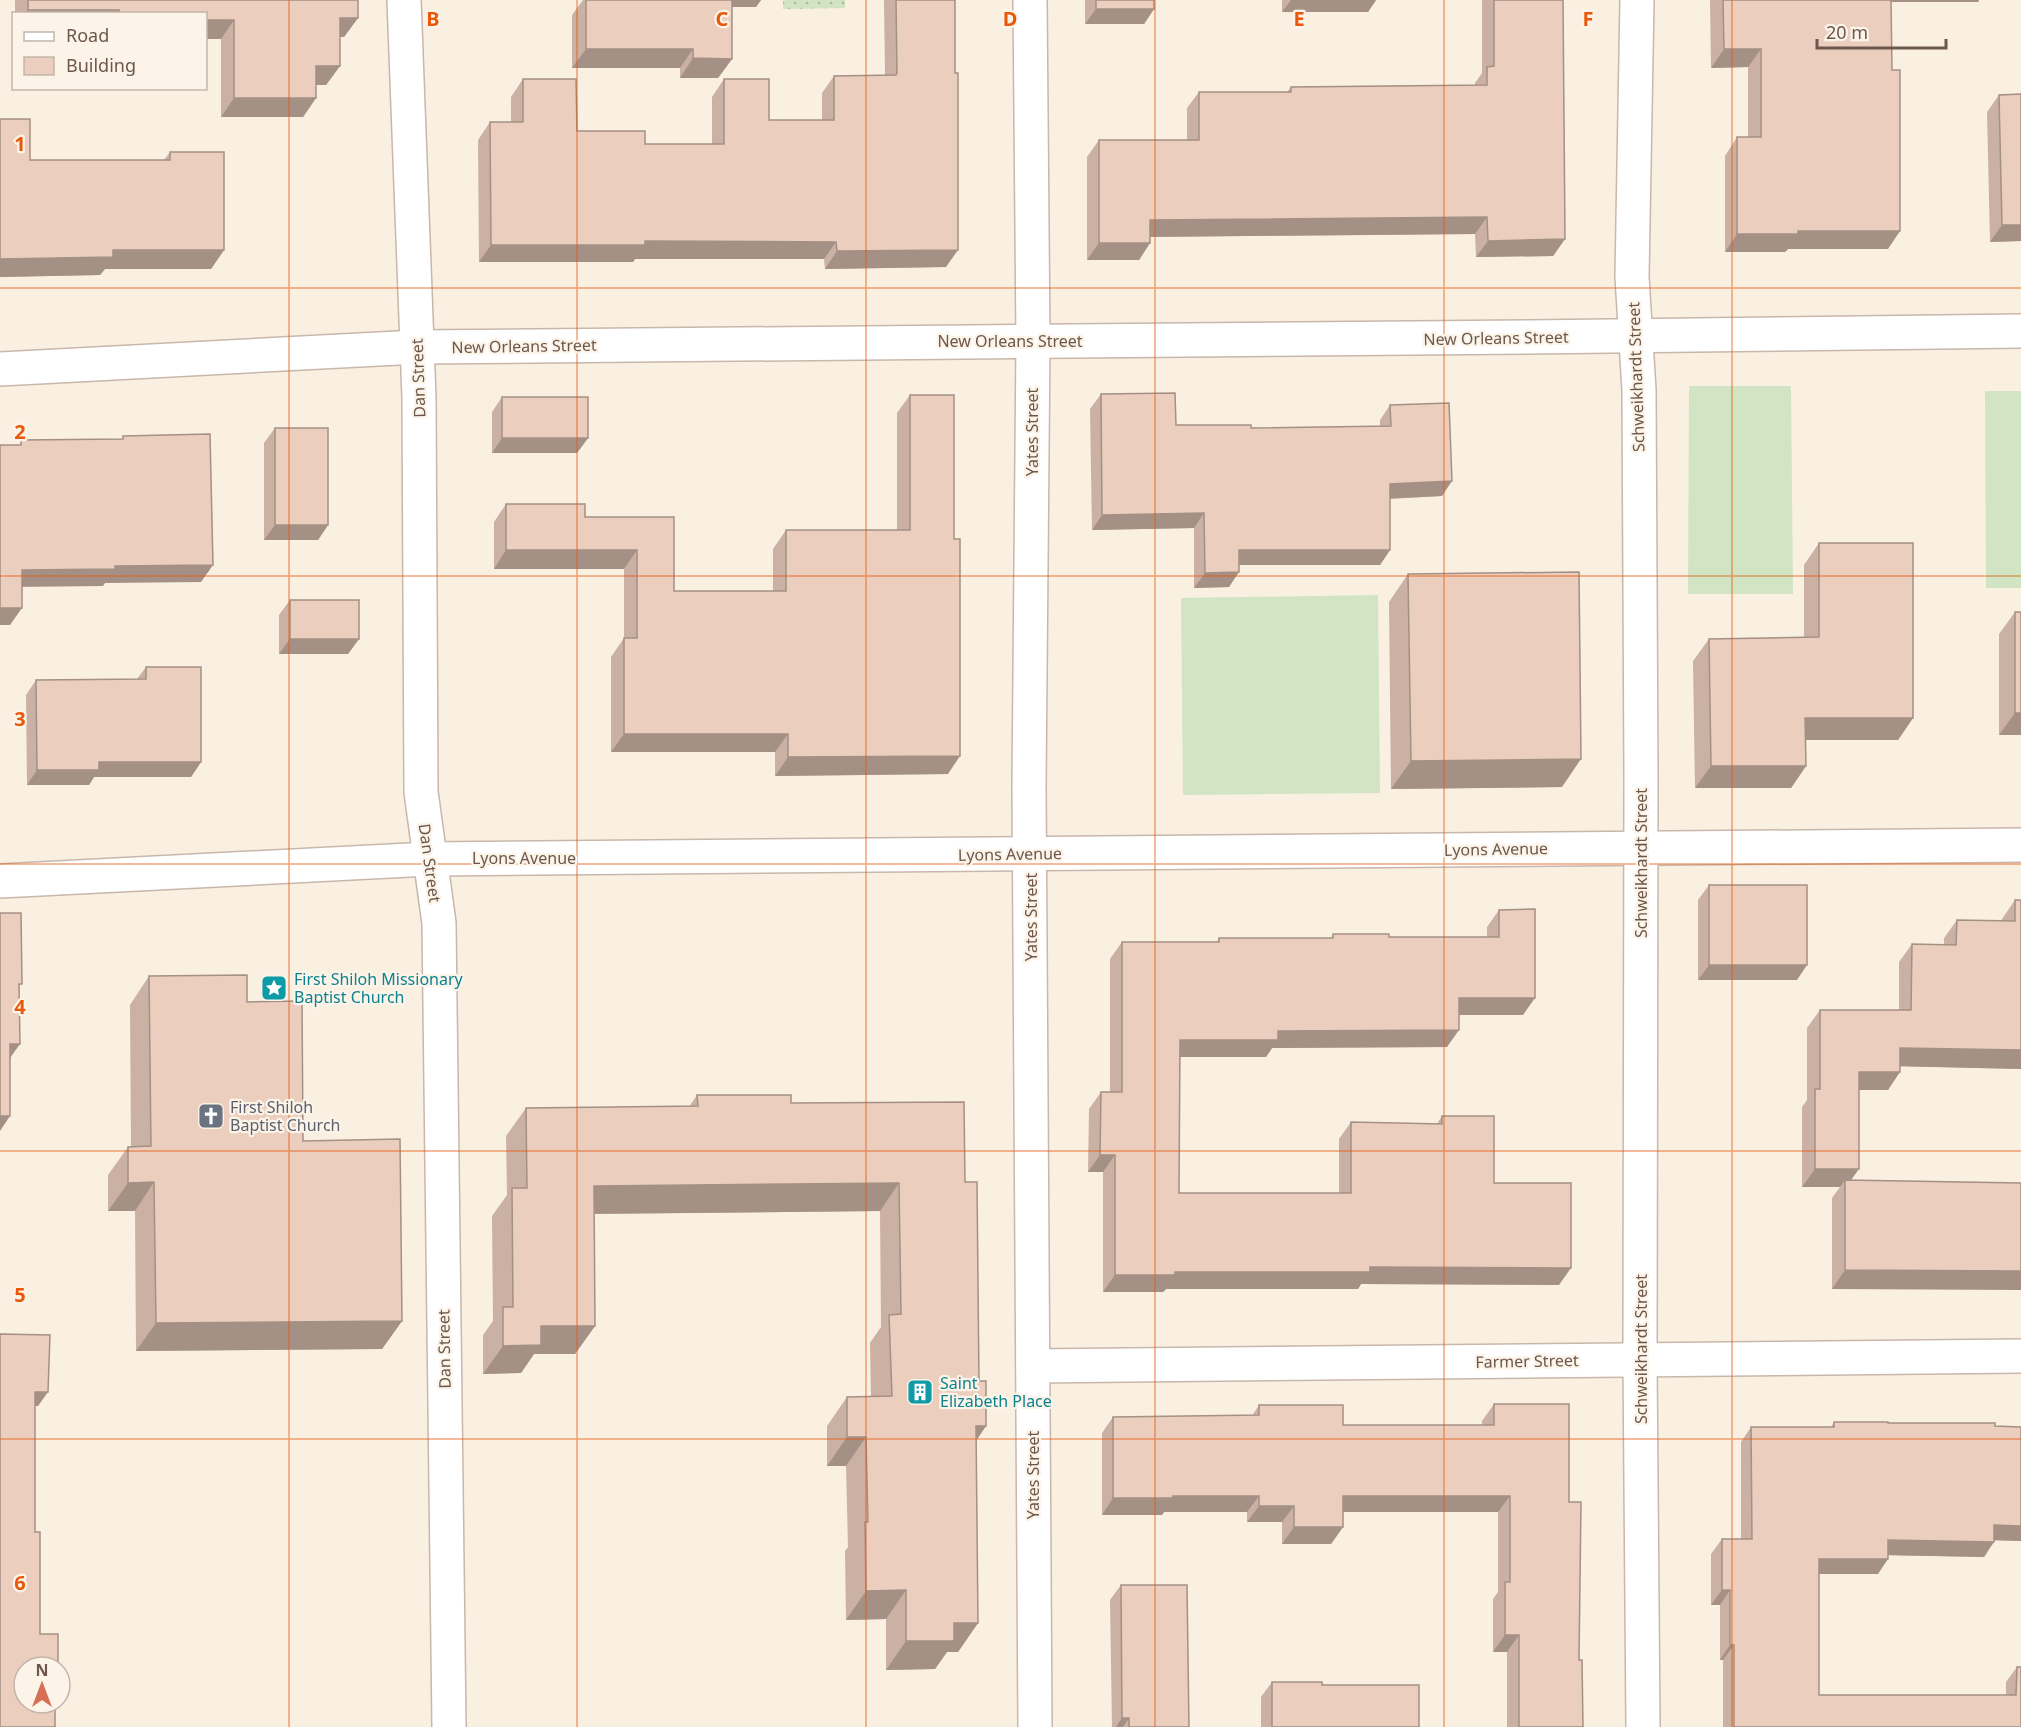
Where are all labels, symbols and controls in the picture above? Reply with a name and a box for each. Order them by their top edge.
text: B [426,5,440,32]
text: C [716,5,729,32]
text: D [1003,5,1017,32]
text: E [1293,5,1305,32]
text: F [1583,5,1593,32]
legend [12,12,207,90]
scale bar [1817,12,1946,50]
text: 20 m [1826,20,1868,44]
text: Road [66,23,109,47]
text: Building [66,53,136,77]
text: 1 [14,130,26,157]
street label: Schweikhardt Street [1622,301,1650,452]
street label: New Orleans Street [1423,326,1569,350]
street label: New Orleans Street [937,330,1083,352]
street label: New Orleans Street [451,334,597,358]
street label: Dan Street [406,338,430,418]
street label: Yates Street [1021,388,1043,476]
text: 2 [14,418,26,445]
text: 3 [14,705,26,732]
street label: Schweikhardt Street [1630,788,1652,938]
street label: Dan Street [414,822,446,904]
street label: Lyons Avenue [1444,837,1548,861]
street label: Lyons Avenue [958,842,1062,866]
street label: Lyons Avenue [472,847,576,869]
street label: Yates Street [1020,873,1042,961]
place label: First Shiloh Missionary Baptist Church [294,968,464,1008]
place icon: First Shiloh Missionary Baptist Church [259,973,289,1003]
text: 4 [14,993,26,1020]
place label: First Shiloh Baptist Church [230,1096,340,1136]
church icon: First Shiloh Baptist Church [196,1101,226,1131]
street label: Schweikhardt Street [1630,1274,1652,1424]
text: 5 [14,1281,26,1308]
street label: Dan Street [432,1309,456,1389]
street label: Farmer Street [1475,1349,1579,1373]
place label: Saint Elizabeth Place [940,1372,1052,1412]
building icon: Saint Elizabeth Place [905,1377,935,1407]
street label: Yates Street [1022,1431,1044,1519]
text: 6 [14,1569,26,1596]
north arrow [12,1655,72,1715]
text: N [35,1659,49,1681]

